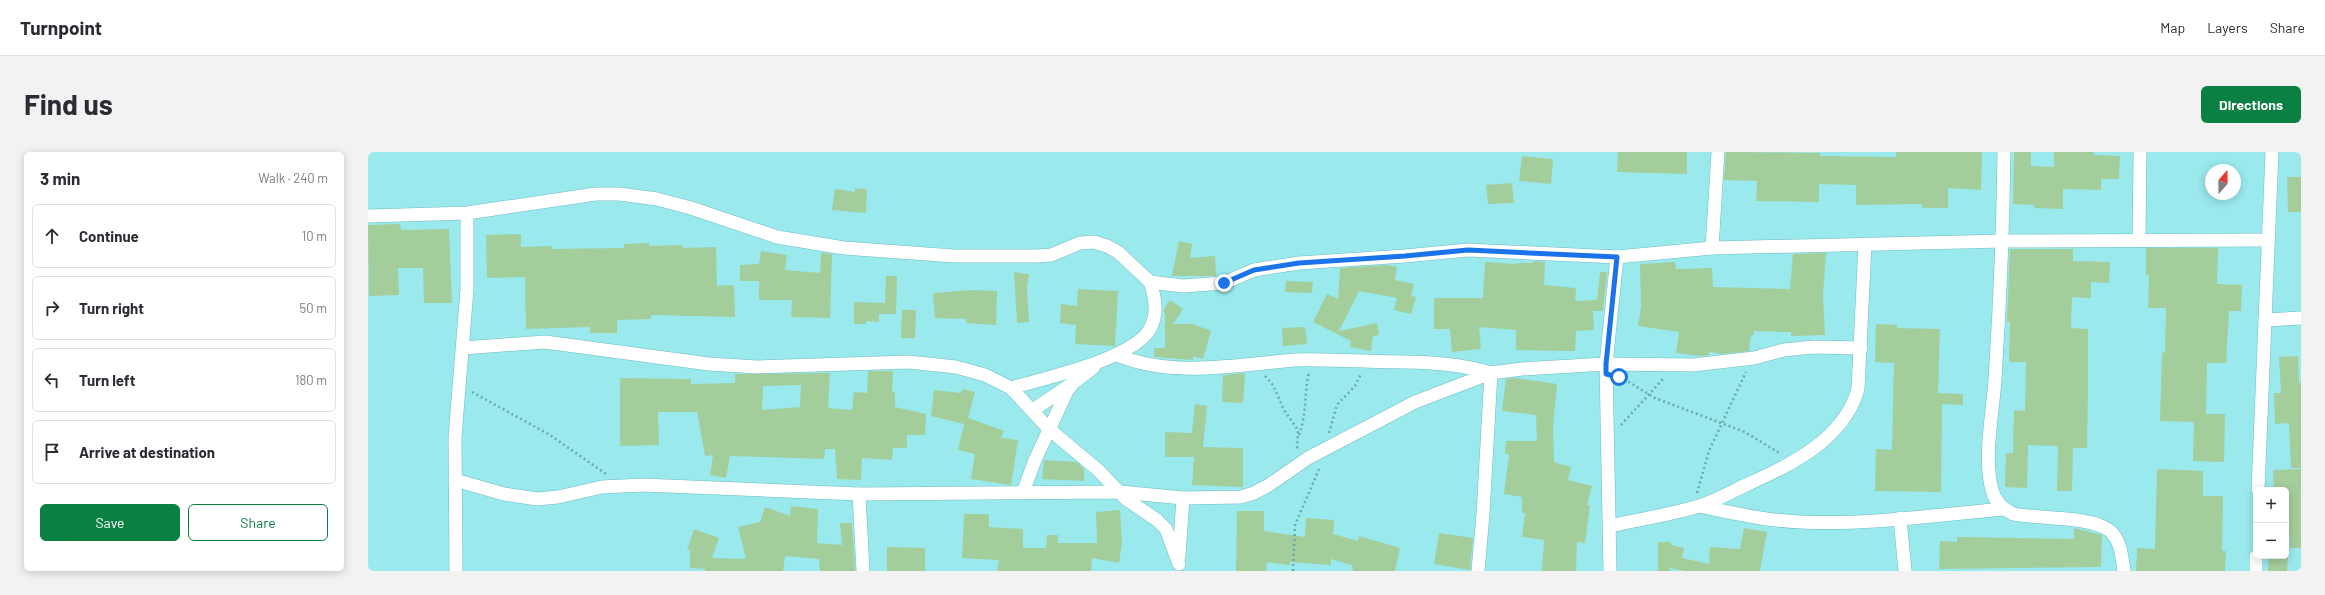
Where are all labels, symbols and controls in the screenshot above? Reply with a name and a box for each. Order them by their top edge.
text: Turnpoint [20,16,102,39]
text: Map [2160,19,2185,36]
text: Layers [2207,19,2248,36]
text: Share [2270,19,2305,36]
button: Directions [2201,86,2301,123]
text: Find us [24,87,113,121]
north arrow [2205,164,2241,200]
text: 3 min [40,168,80,188]
text: Walk · 240 m [258,170,328,186]
icon: ahead [41,225,63,247]
text: Continue [79,227,139,245]
text: 10 m [302,228,327,244]
route end [1215,274,1233,292]
icon: right [41,297,63,319]
text: Turn right [79,299,144,317]
text: 50 m [300,300,327,316]
route start [1610,368,1628,386]
icon: left [41,369,63,391]
text: Turn left [79,371,135,389]
text: 180 m [295,372,327,388]
icon: arrive [41,441,63,463]
text: Arrive at destination [79,443,215,461]
map controls [2253,487,2289,559]
button: + [2253,487,2289,523]
button: Save [40,504,180,541]
button: Share [188,504,328,541]
button: − [2253,523,2289,559]

